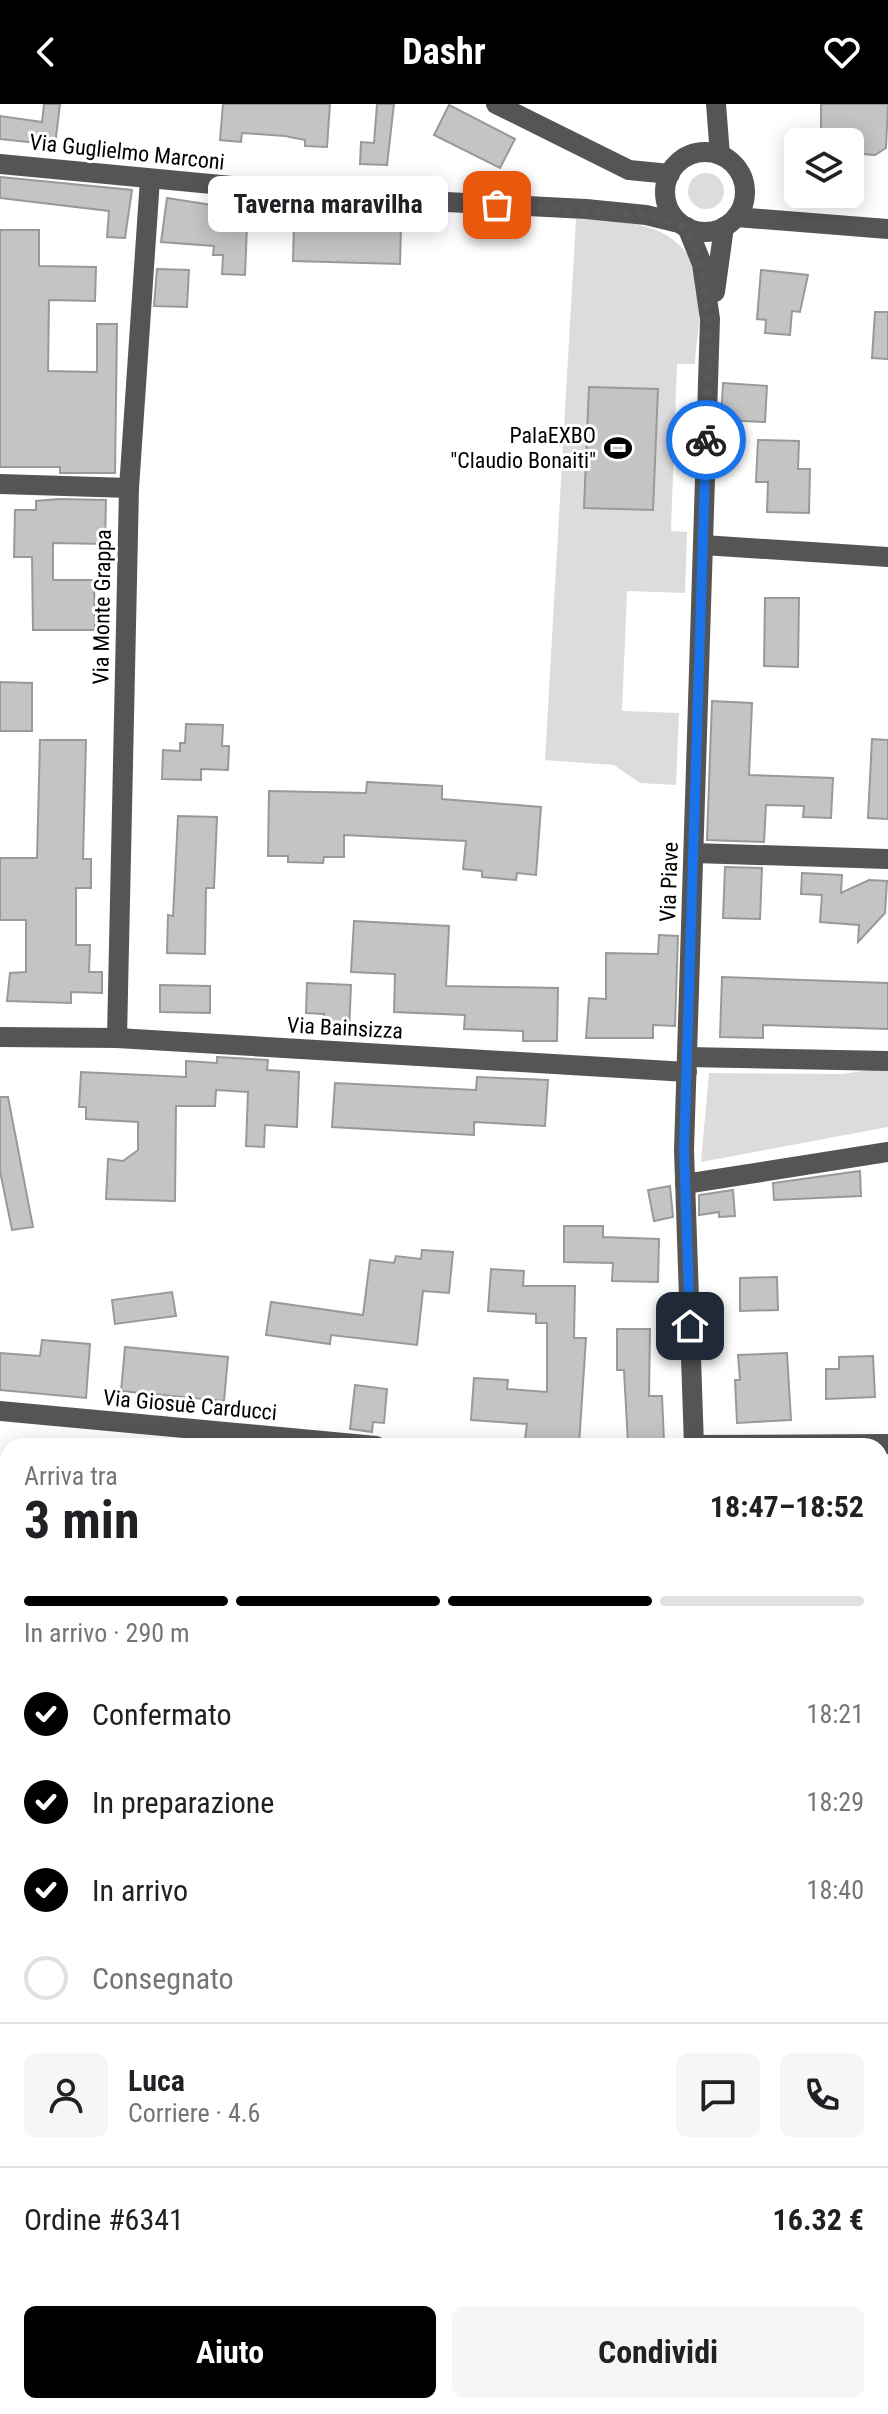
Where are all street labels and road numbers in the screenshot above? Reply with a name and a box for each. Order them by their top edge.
street label: Via Guglielmo Marconi [28,129,226,175]
street label: Via Monte Grappa [88,529,116,685]
street label: Via Piave [655,842,683,922]
street label: Via Bainsizza [286,1012,404,1044]
street label: Via Giosuè Carducci [102,1385,278,1425]

